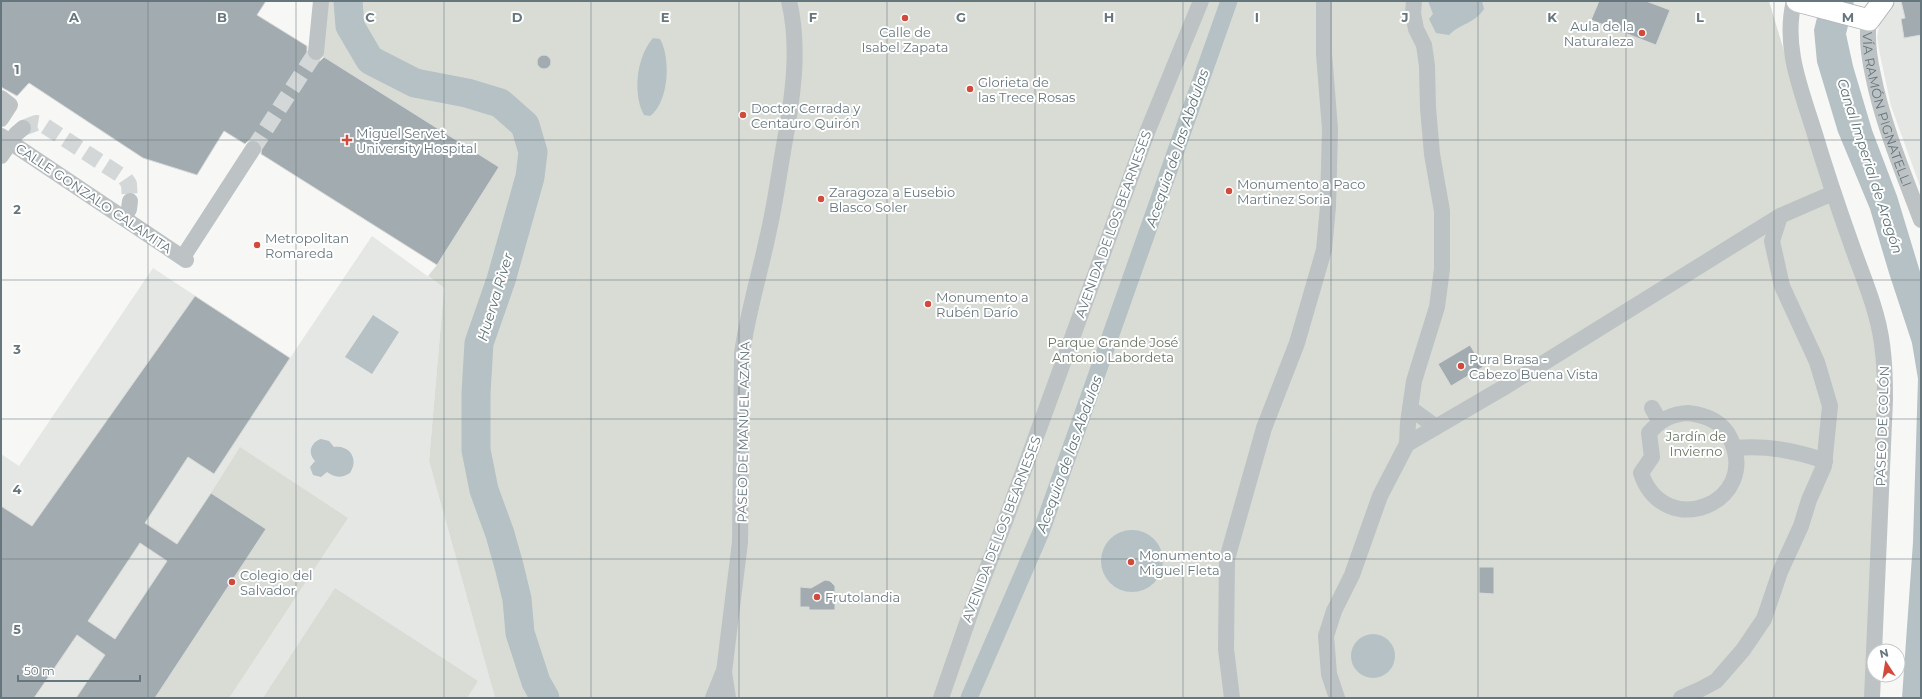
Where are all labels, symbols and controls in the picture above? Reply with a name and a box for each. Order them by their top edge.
text: A [68,9,80,25]
text: B [217,9,227,25]
text: C [365,9,375,25]
text: D [512,9,523,25]
text: E [661,9,670,25]
text: F [809,9,817,25]
text: G [956,9,966,25]
text: H [1104,9,1114,25]
text: I [1255,9,1259,25]
text: J [1400,9,1409,25]
text: K [1547,9,1557,25]
text: L [1696,9,1704,25]
text: M [1842,9,1854,25]
marker: Calle de Isabel Zapata [900,13,910,23]
place label: Aula de la Naturaleza [1564,18,1634,49]
place label: Calle de Isabel Zapata [862,24,948,55]
marker: Aula de la Naturaleza [1637,28,1647,38]
street label: VÍA RAMÓN PIGNATELLI [1860,32,1915,189]
text: 1 [14,61,20,77]
water label: Acequia de las Abdulas [1141,66,1213,230]
place label: Glorieta de las Trece Rosas [978,74,1075,105]
water label: Canal Imperial de Aragón [1833,76,1907,256]
marker: Glorieta de las Trece Rosas [965,84,975,94]
place label: Doctor Cerrada y Centauro Quirón [751,100,861,131]
marker: Doctor Cerrada y Centauro Quirón [738,110,748,120]
place label: Miguel Servet University Hospital [356,125,477,156]
street label: AVENIDA DE LOS BEARNESES [1072,128,1154,320]
marker: Miguel Servet University Hospital [341,134,353,146]
street label: CALLE GONZALO CALAMITA [13,140,176,257]
place label: Monumento a Paco Martinez Soria [1237,176,1365,207]
place label: Zaragoza a Eusebio Blasco Soler [829,184,955,215]
marker: Monumento a Paco Martinez Soria [1224,186,1234,196]
marker: Zaragoza a Eusebio Blasco Soler [816,194,826,204]
text: 2 [13,201,21,217]
place label: Metropolitan Romareda [265,230,349,261]
marker: Metropolitan Romareda [252,240,262,250]
water label: Huerva River [473,251,517,343]
place label: Monumento a Rubén Darío [936,289,1029,320]
marker: Monumento a Rubén Darío [923,299,933,309]
park label: Parque Grande José Antonio Labordeta [1048,334,1179,365]
text: 3 [12,341,21,357]
street label: PASEO DE MANUEL AZAÑA [733,341,753,523]
place label: Pura Brasa - Cabezo Buena Vista [1469,351,1598,382]
marker: Pura Brasa - Cabezo Buena Vista [1456,361,1466,371]
street label: PASEO DE COLÓN [1872,365,1892,487]
water label: Acequia de las Abdulas [1032,373,1106,536]
park label: Jardín de Invierno [1665,428,1726,459]
street label: AVENIDA DE LOS BEARNESES [958,434,1044,624]
text: 4 [13,481,22,497]
place label: Monumento a Miguel Fleta [1139,547,1232,578]
marker: Monumento a Miguel Fleta [1126,557,1136,567]
place label: Colegio del Salvador [240,567,313,598]
marker: Colegio del Salvador [227,577,237,587]
place label: Frutolandia [825,589,900,605]
marker: Frutolandia [812,592,822,602]
text: 5 [13,621,21,637]
north arrow [1866,643,1906,683]
text: N [1878,645,1890,661]
scale bar [18,657,140,683]
text: 50 m [24,663,55,678]

